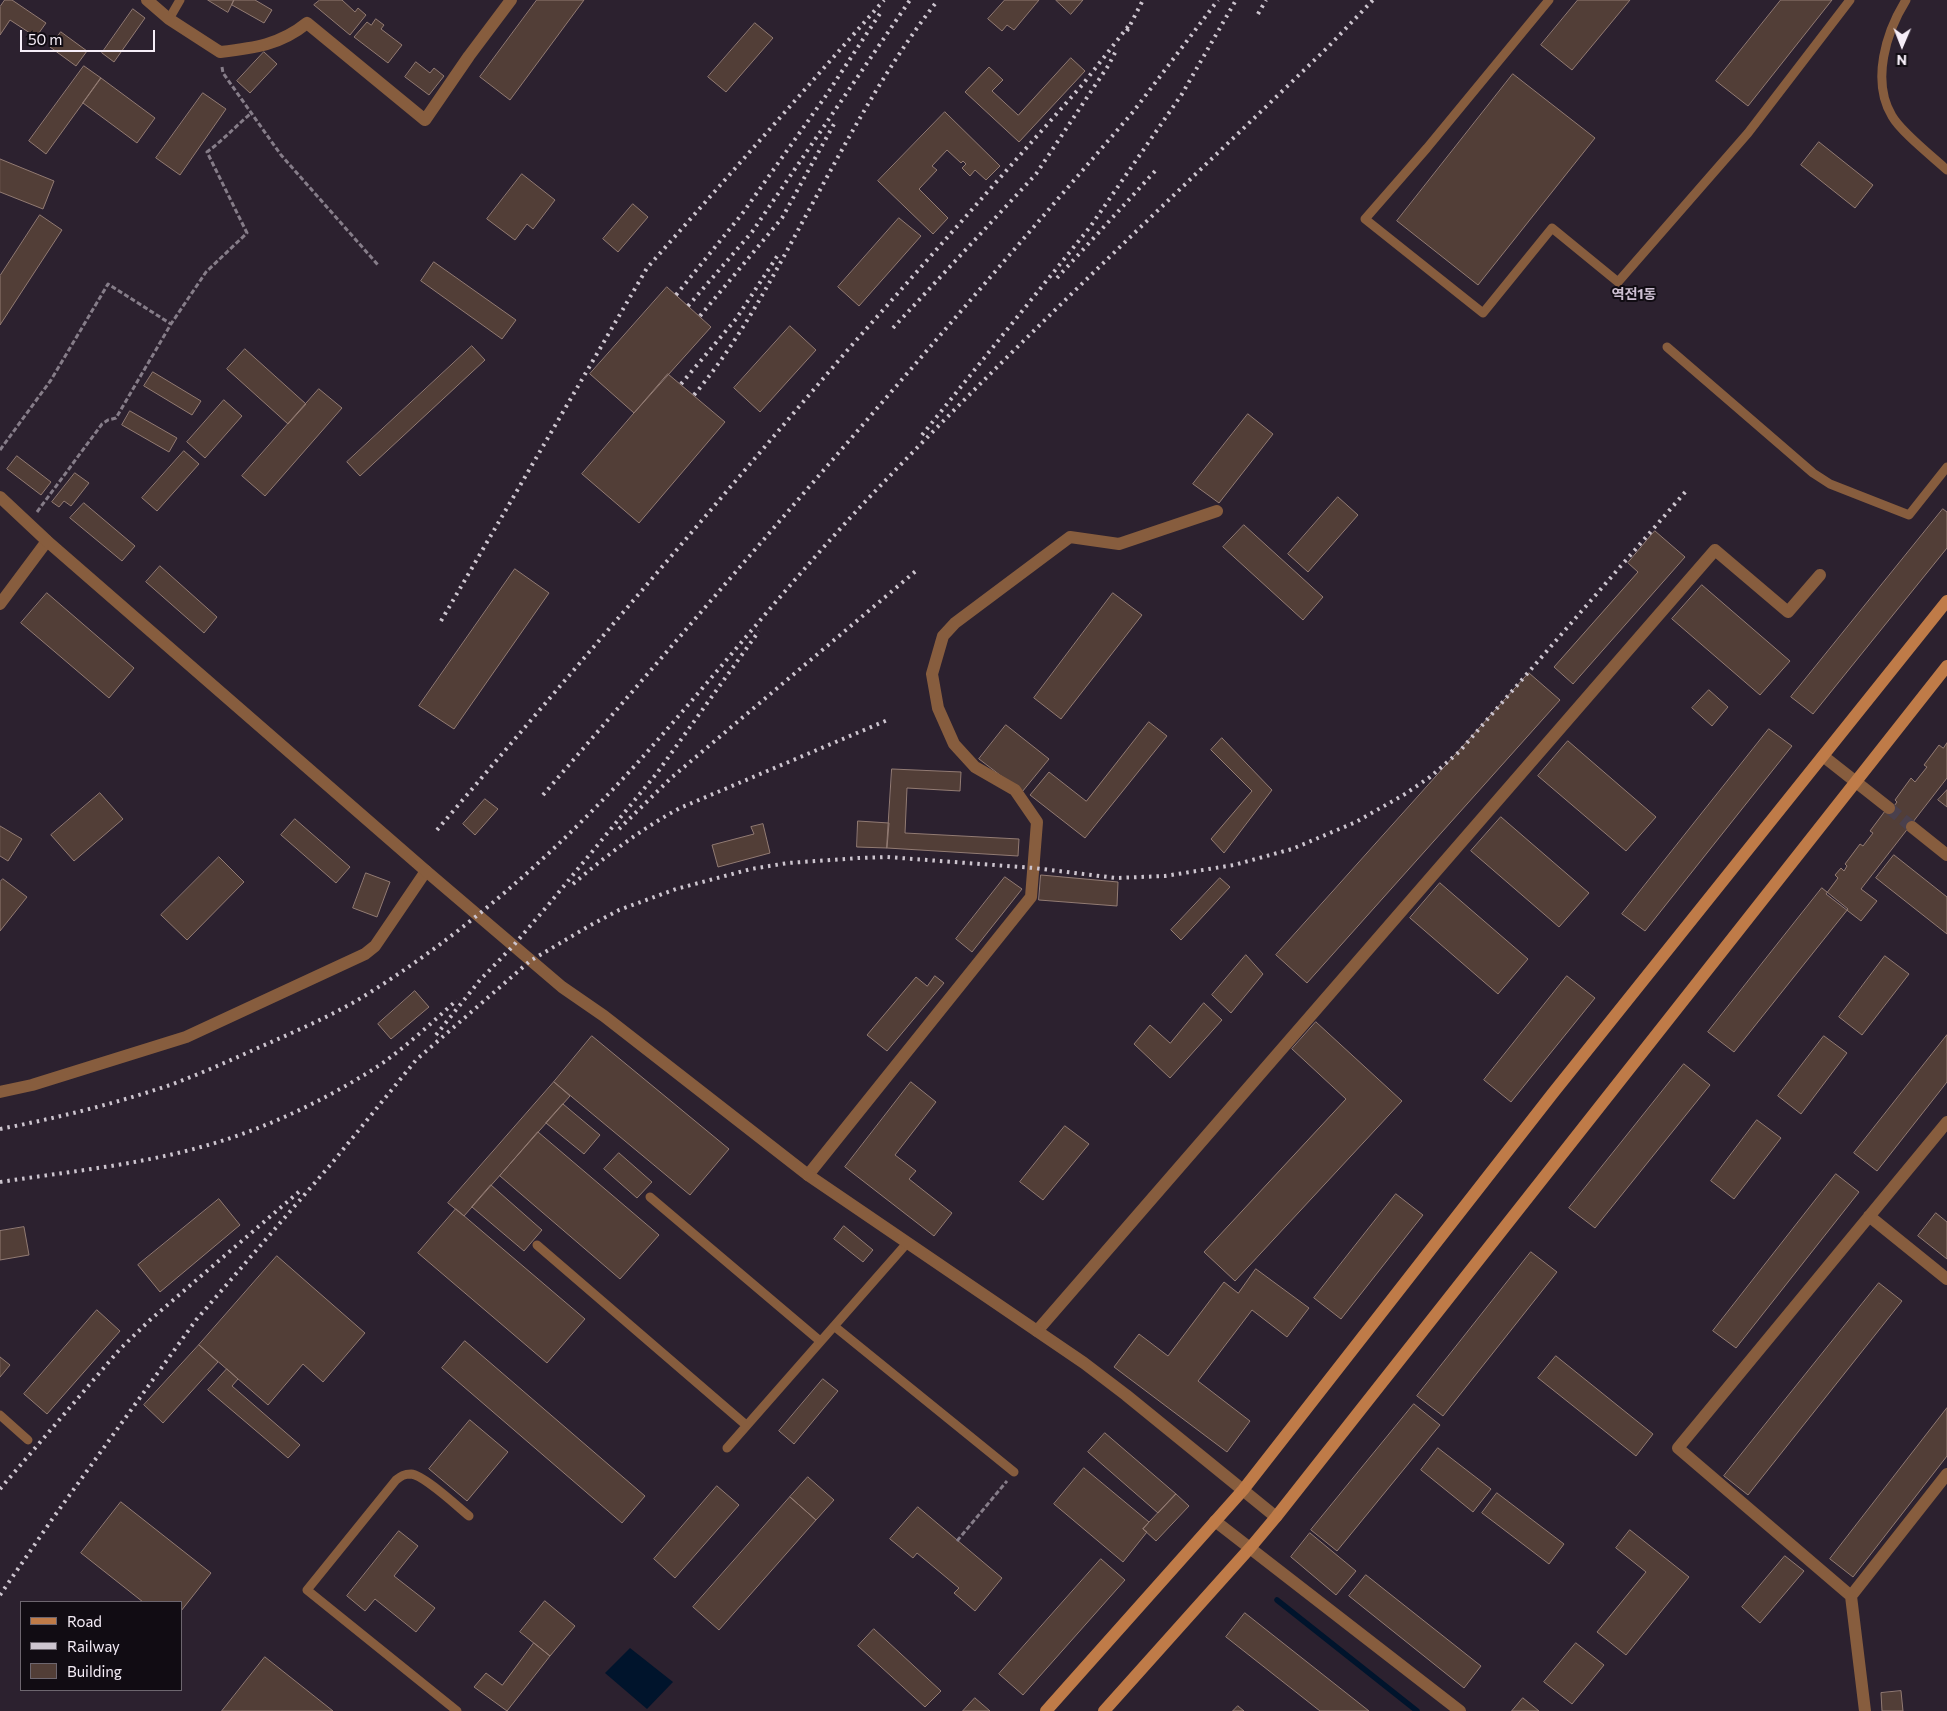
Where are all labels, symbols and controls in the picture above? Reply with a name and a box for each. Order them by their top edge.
scale bar [22,20,158,52]
north arrow [1877,20,1927,70]
text: 50 m [28,30,62,48]
text: N [1896,52,1907,69]
district label: 역전1동 [1612,286,1656,302]
legend [20,1601,182,1691]
text: Road [67,1612,102,1630]
text: Railway [67,1637,120,1655]
text: Building [67,1662,122,1680]

